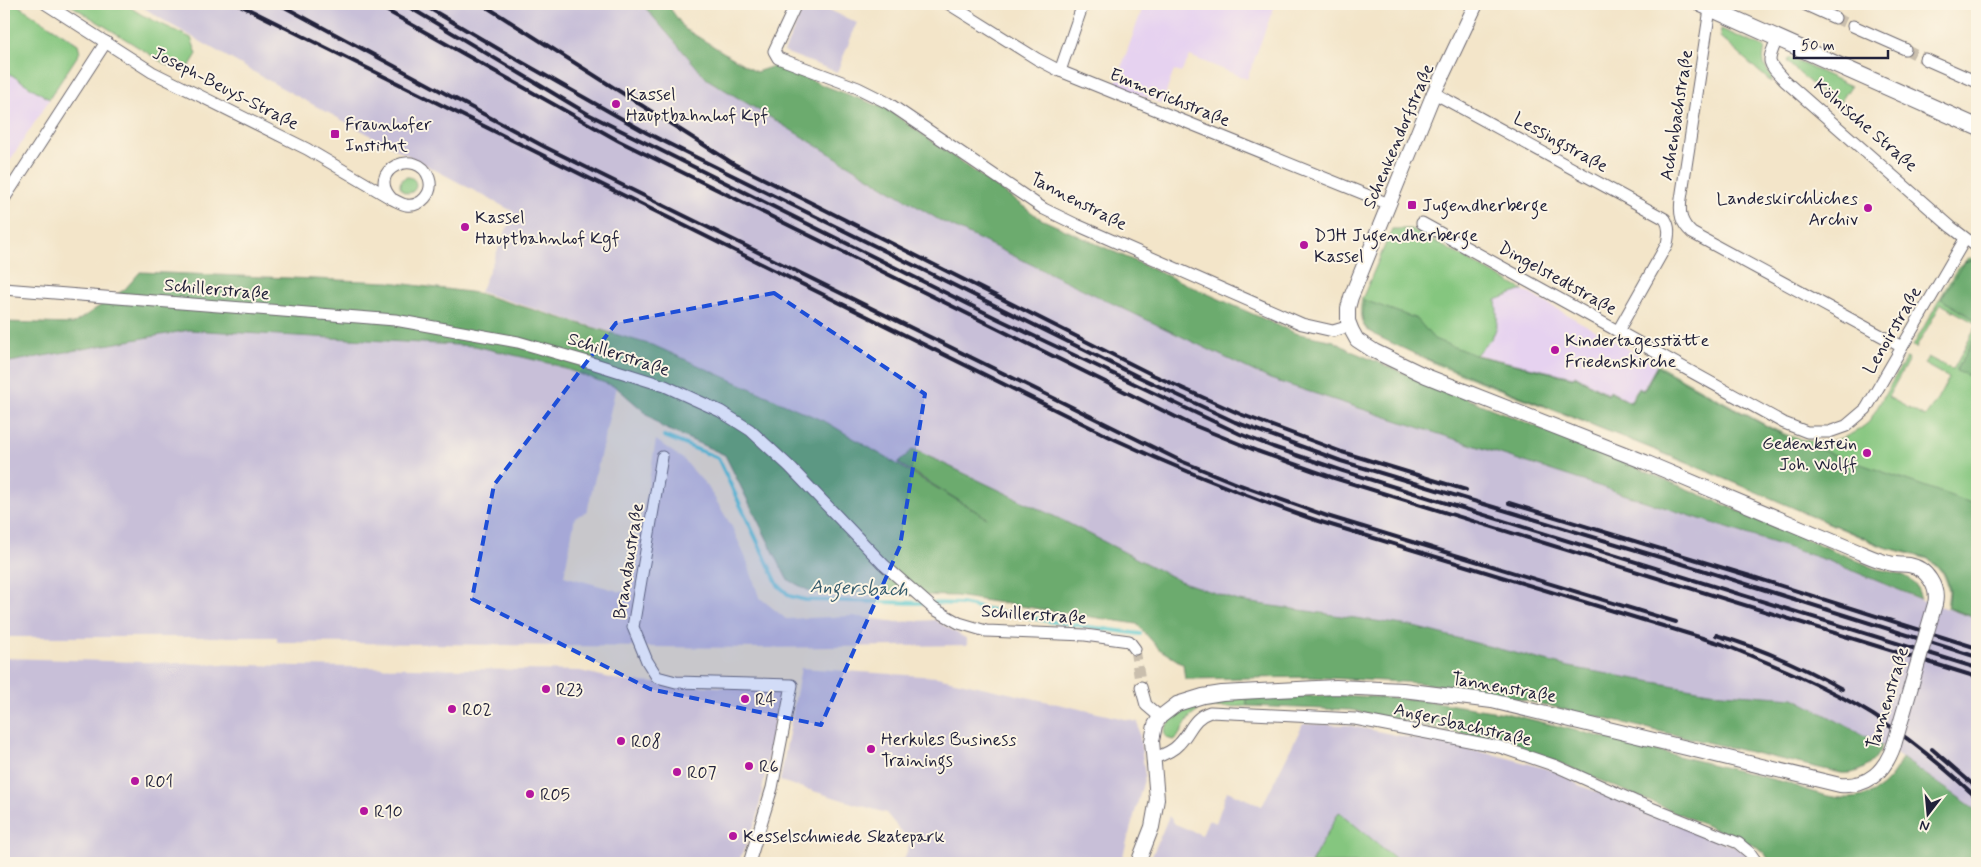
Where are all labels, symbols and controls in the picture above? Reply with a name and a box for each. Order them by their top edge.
scale bar [1794,28,1887,60]
text: 50 m [1801,36,1835,56]
street label: Joseph-Beuys-Straße [148,42,303,136]
street label: Achenbachstraße [1655,48,1699,182]
street label: Schenkendorfstraße [1357,60,1440,213]
street label: Emmerichstraße [1106,63,1234,133]
street label: Kölnische Straße [1808,74,1923,178]
place label: Kassel Hauptbahnhof Kpf [626,83,768,128]
marker: Kassel Hauptbahnhof Kpf [610,98,622,110]
street label: Lessingstraße [1508,107,1612,181]
place label: Fraunhofer Institut [345,113,432,158]
marker: Fraunhofer Institut [329,128,341,140]
street label: Tannenstraße [1026,167,1131,237]
place label: Landeskirchliches Archiv [1716,187,1858,232]
place label: Jugendherberge [1422,194,1548,220]
marker: Jugendherberge [1406,199,1418,211]
marker: Landeskirchliches Archiv [1862,202,1874,214]
place label: Kassel Hauptbahnhof Kgf [475,206,620,252]
marker: Kassel Hauptbahnhof Kgf [459,221,471,233]
place label: DJH Jugendherberge Kassel [1314,224,1478,269]
street label: Dingelstedtstraße [1493,236,1621,322]
marker: DJH Jugendherberge Kassel [1298,239,1310,251]
street label: Schillerstraße [163,273,271,307]
street label: Lenoirstraße [1858,282,1928,379]
street label: Schillerstraße [565,327,673,383]
place label: Kindertagesstätte Friedenskirche [1565,329,1709,374]
marker: Kindertagesstätte Friedenskirche [1549,344,1561,356]
place label: Gedenkstein Joh. Wolff [1762,432,1857,477]
marker: Gedenkstein Joh. Wolff [1861,447,1873,459]
street label: Brandaustraße [608,501,650,621]
water label: Angersbach [809,574,909,605]
street label: Schillerstraße [980,599,1088,631]
street label: Tannenstraße [1861,644,1915,752]
street label: Tannenstraße [1450,667,1558,709]
place label: R23 [556,678,583,702]
marker: R23 [540,683,552,695]
place label: R4 [755,688,776,712]
marker: R4 [739,693,751,705]
street label: Angersbachstraße [1391,697,1534,754]
place label: R02 [462,698,492,722]
marker: R02 [446,703,458,715]
place label: Herkules Business Trainings [881,728,1016,775]
place label: R08 [631,730,661,754]
marker: R08 [615,735,627,747]
marker: Herkules Business Trainings [865,743,877,755]
place label: R6 [759,755,779,779]
marker: R6 [743,760,755,772]
place label: R07 [687,761,717,785]
marker: R07 [671,766,683,778]
place label: R01 [145,770,173,794]
marker: R01 [129,775,141,787]
place label: R05 [540,783,570,807]
marker: R05 [524,788,536,800]
north arrow [1904,790,1954,840]
place label: R10 [374,800,403,824]
marker: R10 [358,805,370,817]
text: N [1918,816,1932,835]
place label: Kesselschmiede Skatepark [743,825,945,849]
marker: Kesselschmiede Skatepark [727,830,739,842]

